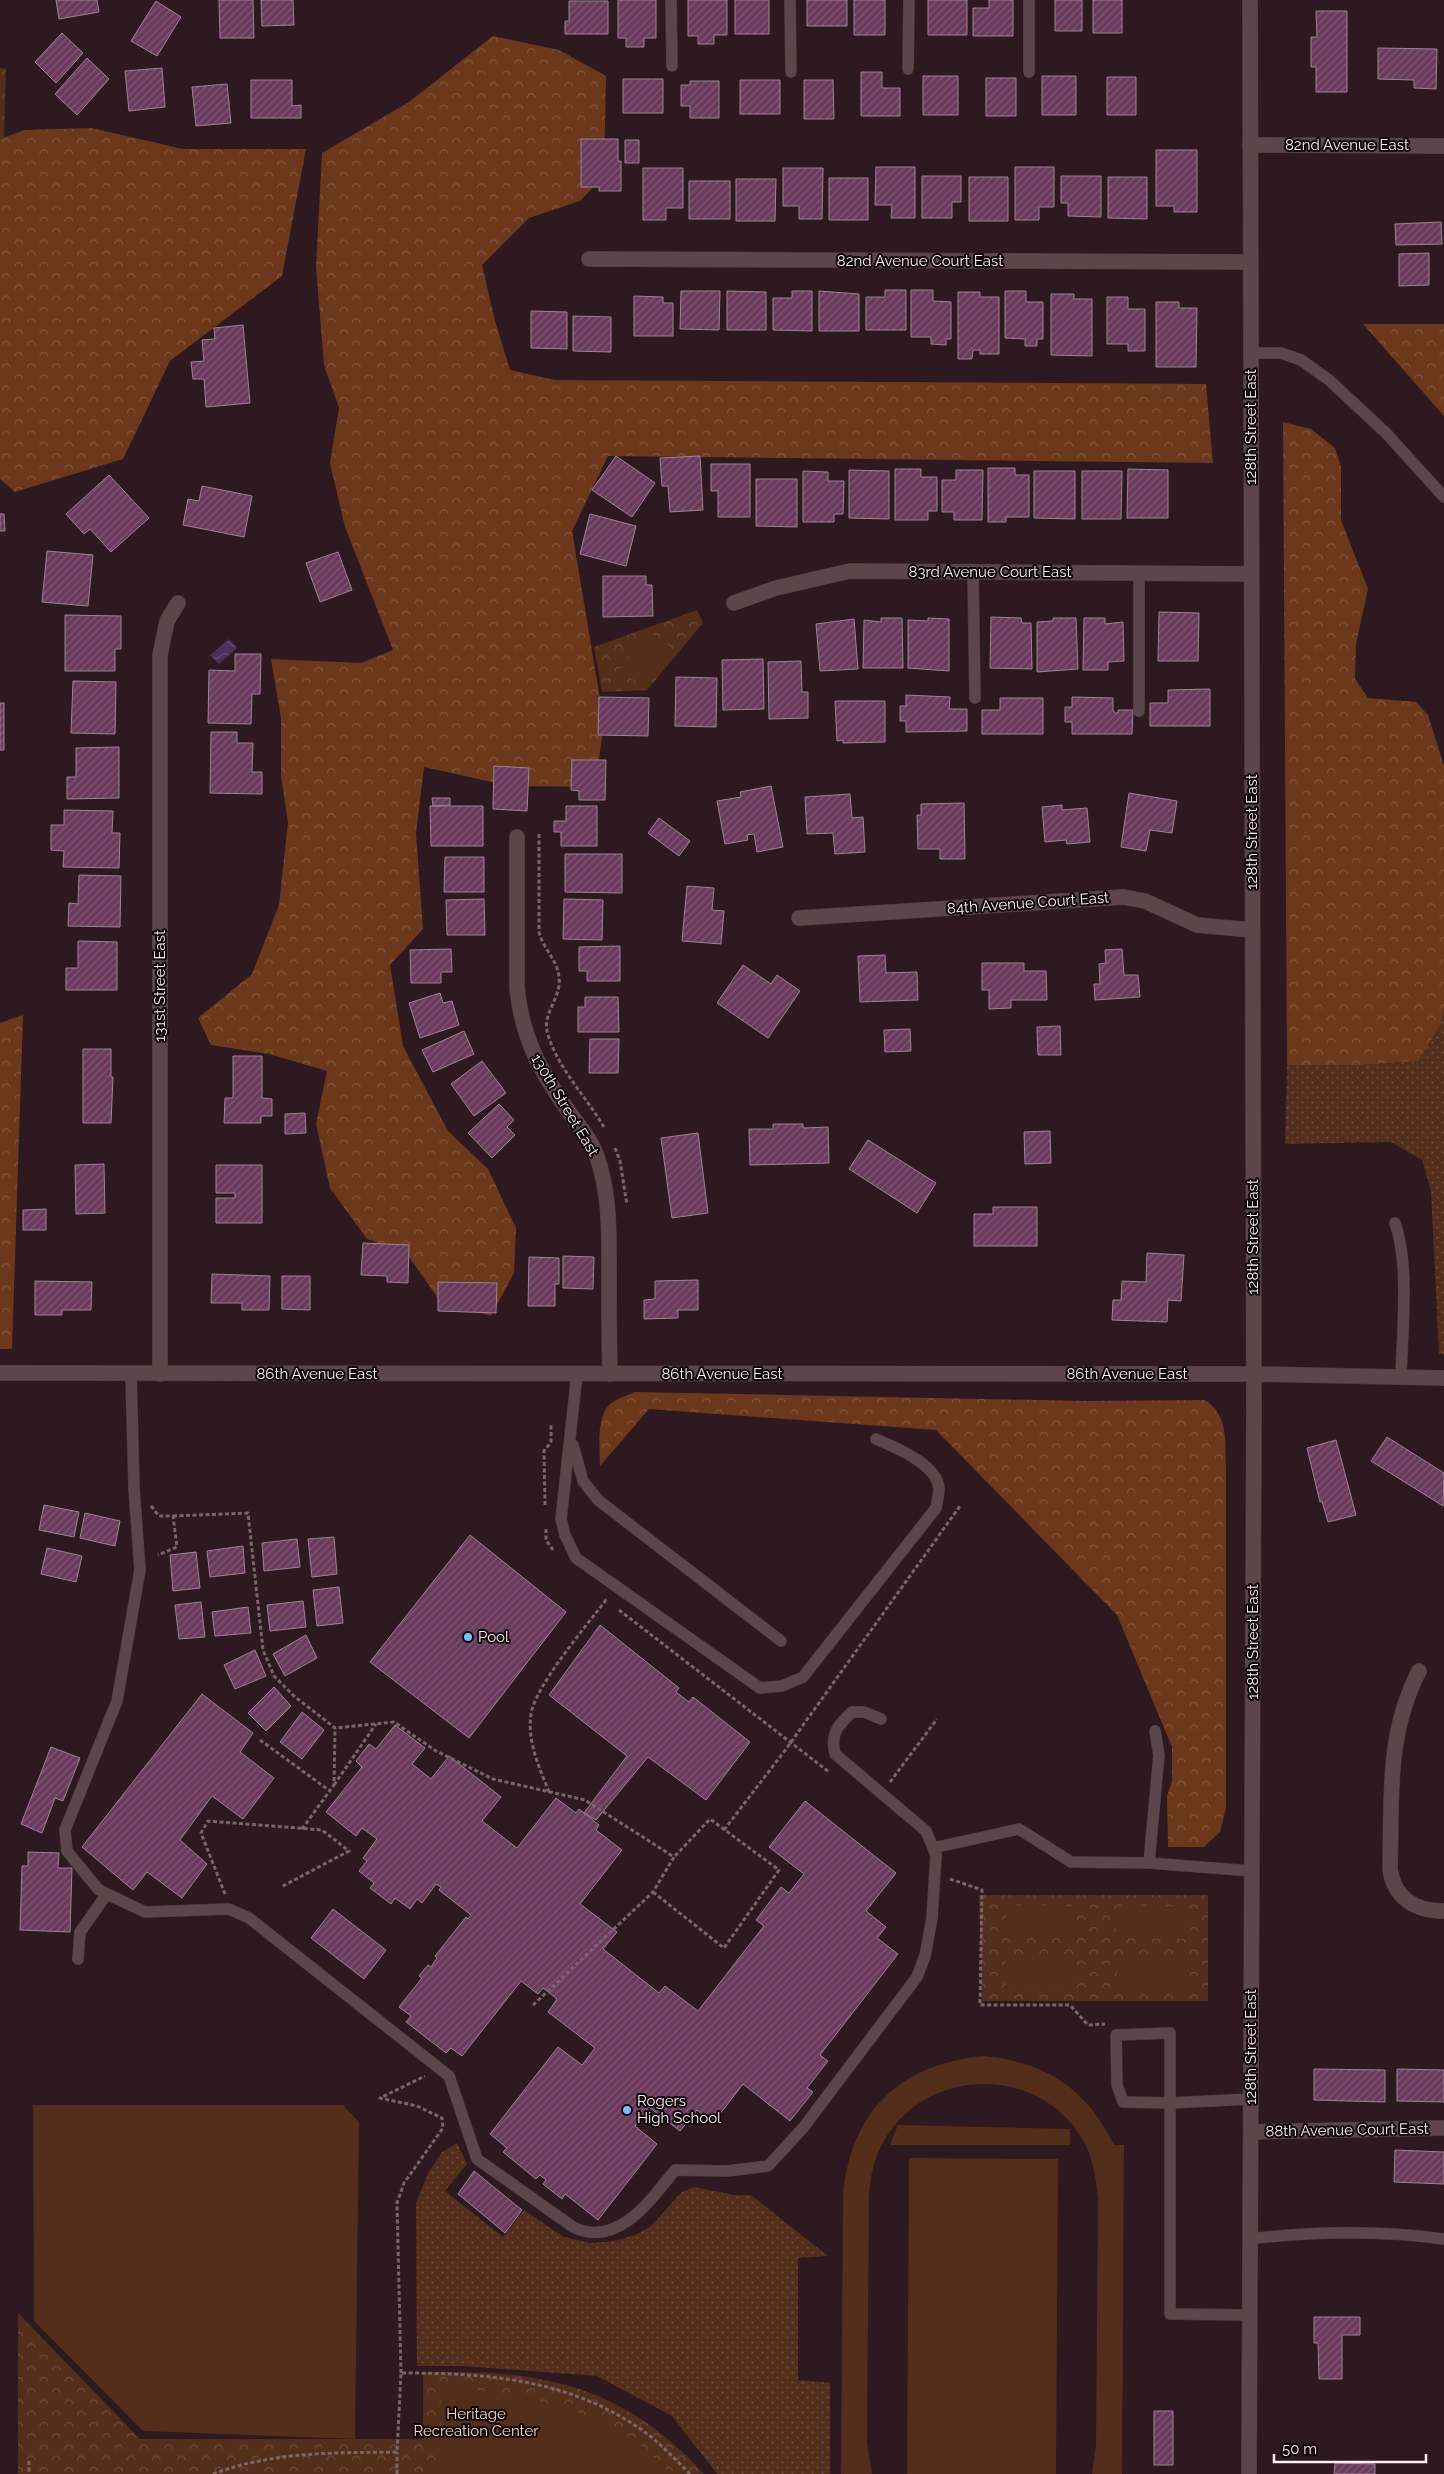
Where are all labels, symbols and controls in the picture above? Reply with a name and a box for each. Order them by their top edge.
street label: 82nd Avenue East [1285,136,1409,154]
street label: 82nd Avenue Court East [837,252,1003,270]
street label: 128th Street East [1242,369,1260,485]
street label: 83rd Avenue Court East [909,563,1071,581]
street label: 128th Street East [1243,774,1261,890]
street label: 84th Avenue Court East [946,888,1110,918]
street label: 131st Street East [151,930,169,1042]
street label: 130th Street East [527,1051,603,1159]
street label: 128th Street East [1244,1179,1262,1295]
street label: 86th Avenue East [256,1365,378,1383]
street label: 86th Avenue East [661,1365,783,1383]
street label: 86th Avenue East [1066,1365,1188,1383]
street label: 128th Street East [1244,1584,1262,1700]
place label: Pool [478,1628,510,1646]
marker: Pool [462,1631,474,1643]
street label: 128th Street East [1242,1989,1260,2105]
place label: Rogers High School [637,2092,722,2127]
marker: Rogers High School [621,2104,633,2116]
street label: 88th Avenue Court East [1265,2120,1429,2140]
park label: Heritage Recreation Center [413,2405,539,2440]
scale bar [1274,2432,1426,2464]
text: 50 m [1282,2440,1317,2458]

